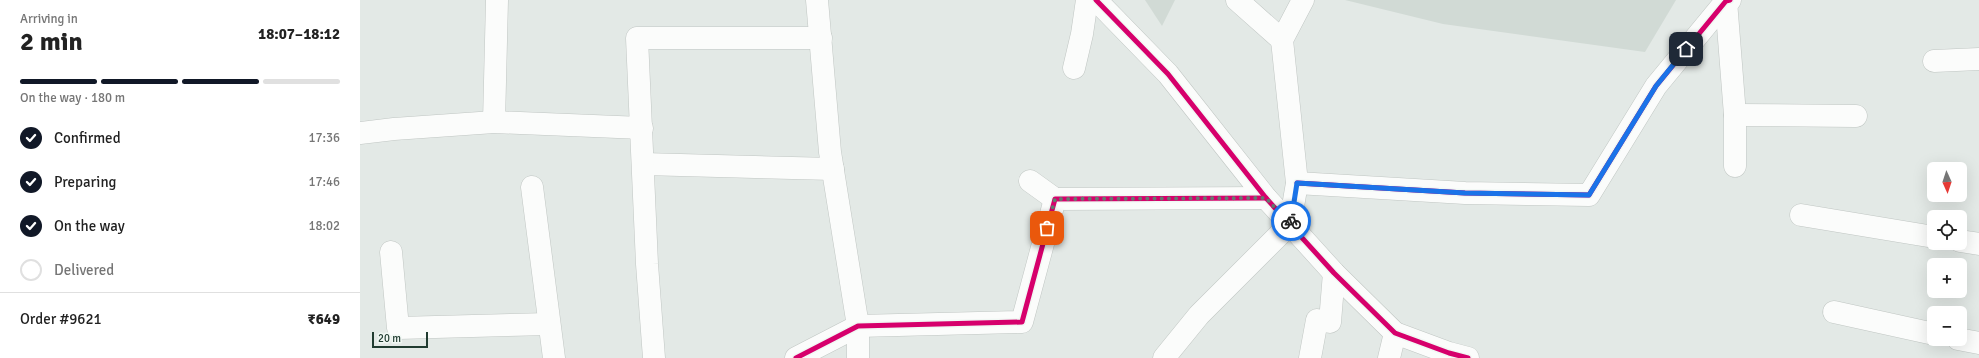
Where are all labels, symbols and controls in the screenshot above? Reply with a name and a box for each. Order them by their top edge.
text: Arriving in [20,11,78,27]
text: 18:07–18:12 [258,25,340,43]
text: 2 min [20,26,83,58]
pin [1669,32,1703,66]
icon: home [1675,38,1697,60]
text: On the way · 180 m [20,90,125,106]
icon: check [20,127,42,149]
text: Confirmed [54,129,121,147]
text: 17:36 [308,130,340,146]
north arrow [1927,162,1967,202]
map controls [1927,162,1967,346]
icon: check [20,171,42,193]
text: Preparing [54,173,117,191]
text: 17:46 [308,174,340,190]
courier [1271,201,1311,241]
icon: bike [1280,210,1302,232]
button: locate [1927,210,1967,250]
pin [1030,211,1064,245]
icon: check [20,215,42,237]
text: On the way [54,217,125,235]
icon: bag [1036,217,1058,239]
text: 18:02 [308,218,340,234]
button: + [1927,258,1967,298]
text: Delivered [54,261,114,279]
button: − [1927,306,1967,346]
text: Order #9621 [20,310,102,328]
text: ₹649 [308,310,340,328]
scale bar [372,330,428,349]
text: 20 m [378,332,401,345]

